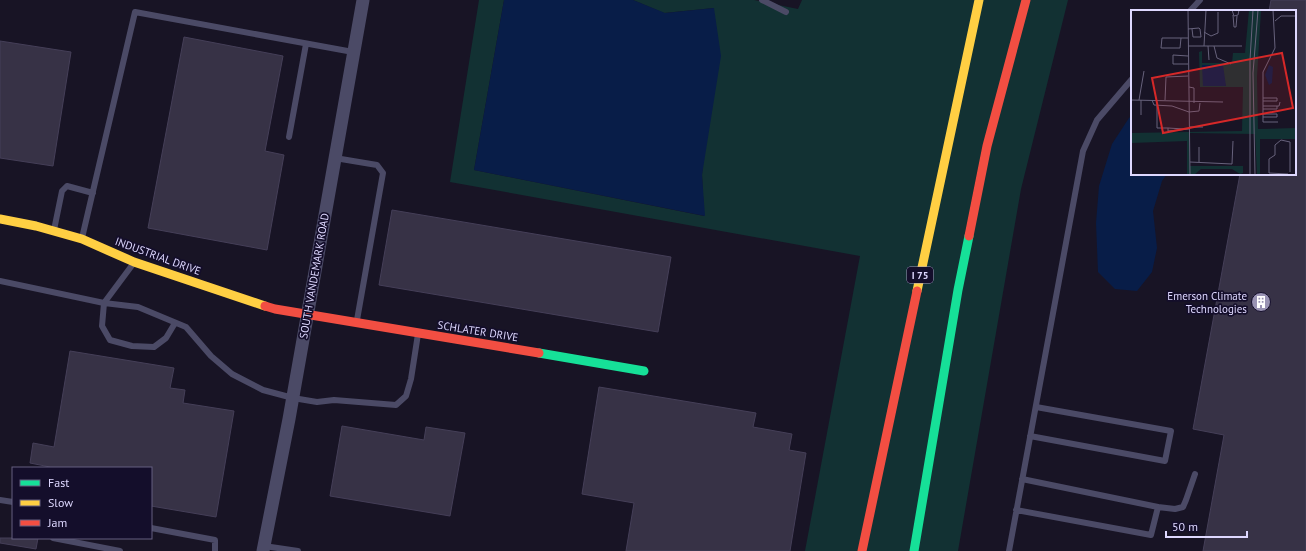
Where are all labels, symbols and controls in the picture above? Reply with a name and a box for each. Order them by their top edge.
inset map [1131,10,1296,175]
street label: SOUTH VANDEMARK ROAD [296,212,332,340]
street label: INDUSTRIAL DRIVE [113,234,203,278]
road number: I 75 [907,267,933,283]
place label: Emerson Climate Technologies [1167,289,1247,316]
building icon: Emerson Climate Technologies [1250,291,1272,313]
street label: SCHLATER DRIVE [437,318,519,344]
legend [12,467,152,539]
text: Fast [48,475,69,490]
text: Slow [48,495,73,510]
scale bar [1166,513,1247,539]
text: Jam [47,515,67,530]
text: 50 m [1172,519,1198,534]

